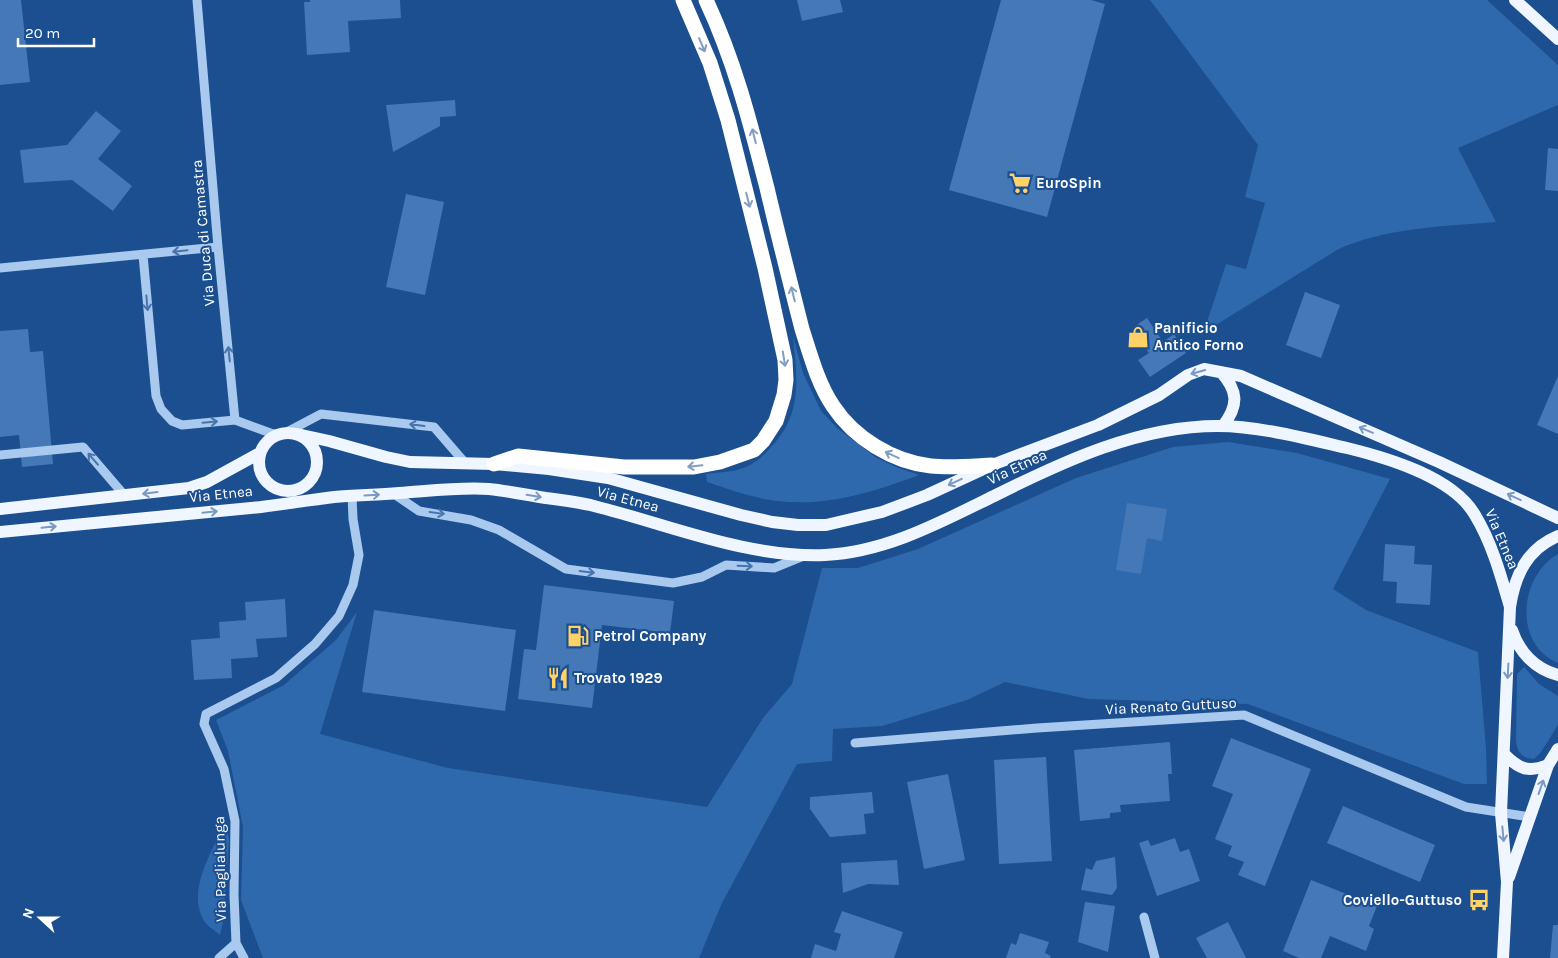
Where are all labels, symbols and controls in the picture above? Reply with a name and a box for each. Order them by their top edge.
scale bar [18,15,94,47]
text: 20 m [25,24,60,42]
one-way arrow [698,37,708,52]
one-way arrow [749,129,758,145]
street label: Via Duca di Camastra [188,159,218,307]
supermarket icon: EuroSpin [1007,170,1033,196]
place label: EuroSpin [1036,174,1102,192]
one-way arrow [744,192,753,208]
one-way arrow [173,246,189,256]
one-way arrow [788,286,797,302]
one-way arrow [143,295,152,311]
place label: Panificio Antico Forno [1154,319,1244,354]
shop icon: Panificio Antico Forno [1125,324,1151,350]
one-way arrow [224,347,234,363]
one-way arrow [779,351,789,367]
one-way arrow [1190,368,1206,378]
one-way arrow [202,418,218,427]
one-way arrow [409,420,425,430]
one-way arrow [1359,425,1374,435]
street label: Via Etnea [984,445,1050,489]
one-way arrow [885,449,900,459]
one-way arrow [88,453,99,466]
one-way arrow [687,461,703,471]
one-way arrow [948,477,963,487]
street label: Via Etnea [188,482,254,506]
street label: Via Etnea [595,482,661,516]
one-way arrow [142,488,158,498]
one-way arrow [364,491,380,500]
one-way arrow [525,491,541,501]
one-way arrow [1507,492,1522,501]
street label: Via Etnea [1481,506,1523,572]
one-way arrow [202,507,218,516]
one-way arrow [429,508,445,518]
one-way arrow [40,522,56,532]
one-way arrow [737,561,753,570]
one-way arrow [578,567,594,577]
fuel station icon: Petrol Company [565,623,591,649]
place label: Petrol Company [594,627,707,645]
one-way arrow [1503,663,1512,679]
restaurant icon: Trovato 1929 [545,665,571,691]
place label: Trovato 1929 [574,669,663,687]
street label: Via Renato Guttuso [1105,694,1237,718]
one-way arrow [1537,779,1546,795]
street label: Via Paglialunga [210,816,230,922]
one-way arrow [1498,825,1508,841]
bus stop icon: Coviello-Guttuso [1466,887,1492,913]
place label: Coviello-Guttuso [1343,891,1462,909]
north arrow [15,893,65,943]
text: N [19,906,38,921]

